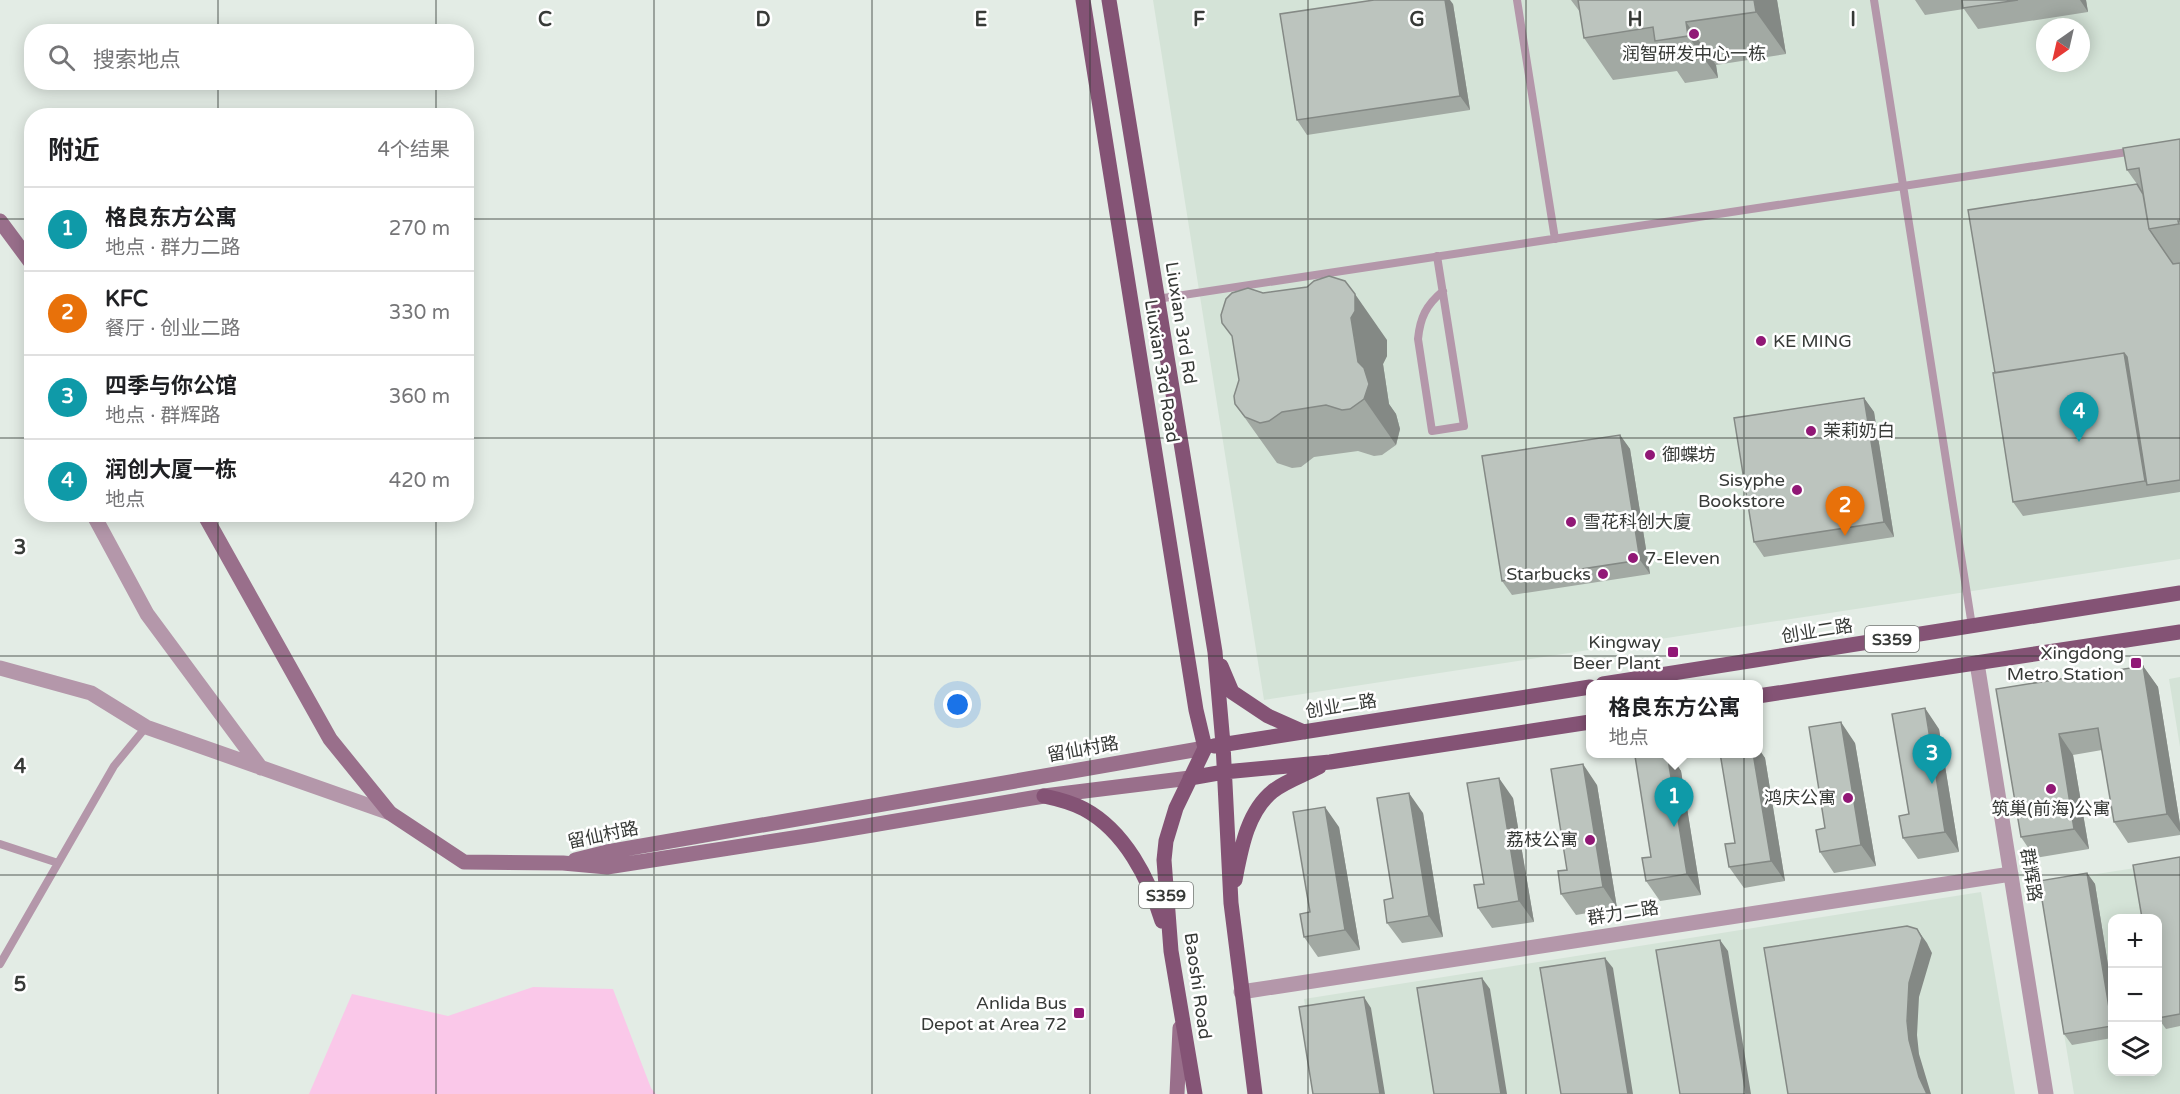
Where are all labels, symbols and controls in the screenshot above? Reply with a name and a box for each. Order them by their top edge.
text: C [538,8,552,32]
text: D [755,8,771,32]
text: E [975,8,988,32]
text: F [1193,8,1205,32]
text: G [1409,8,1425,32]
text: H [1627,8,1643,32]
text: I [1850,8,1856,32]
north arrow [2036,18,2090,72]
search box [24,24,474,90]
marker: 润智研发中心一栋 [1687,27,1701,41]
icon: search [45,41,78,74]
place label: 润智研发中心一栋 [1622,43,1766,65]
text: 搜索地点 [93,47,181,73]
text: 附近 [48,135,100,166]
text: 4个结果 [377,138,450,162]
text: 格良东方公寓 [105,205,237,231]
text: 1 [61,217,74,241]
text: 270 m [389,217,450,241]
text: 地点 · 群力二路 [105,236,241,260]
street label: Liuxian 3rd Rd [1160,260,1202,386]
text: KFC [105,286,148,312]
street label: Liuxian 3rd Road [1140,298,1184,444]
text: 2 [61,301,74,325]
text: 330 m [389,301,450,325]
text: 餐厅 · 创业二路 [105,317,241,341]
place label: KE MING [1773,330,1852,352]
marker: KE MING [1754,334,1768,348]
text: 四季与你公馆 [105,373,237,399]
text: 3 [61,385,74,409]
text: 360 m [389,385,450,409]
pin: 4 [2060,392,2098,442]
text: 地点 · 群辉路 [105,404,221,428]
place label: 茉莉奶白 [1823,420,1895,442]
marker: 茉莉奶白 [1804,424,1818,438]
place label: 御蝶坊 [1662,444,1716,466]
marker: 御蝶坊 [1643,448,1657,462]
text: 润创大厦一栋 [105,457,237,483]
text: 4 [61,469,74,493]
text: 420 m [389,469,450,493]
place label: Sisyphe Bookstore [1698,469,1785,512]
marker: Sisyphe Bookstore [1790,483,1804,497]
pin: 2 [1826,486,1864,536]
text: 地点 [105,488,145,512]
place label: 雪花科创大廈 [1583,511,1691,533]
marker: 雪花科创大廈 [1564,515,1578,529]
text: 3 [14,536,26,560]
place label: 7-Eleven [1645,547,1720,569]
marker: 7-Eleven [1626,551,1640,565]
place label: Starbucks [1506,563,1591,585]
marker: Starbucks [1596,567,1610,581]
street label: 创业二路 [1780,615,1854,647]
road number: S359 [1865,626,1919,652]
place label: Kingway Beer Plant [1572,631,1661,674]
place label: Xingdong Metro Station [2007,642,2124,685]
marker: Kingway Beer Plant [1666,645,1680,659]
marker: Xingdong Metro Station [2129,656,2143,670]
popup [1586,680,1763,758]
your location [943,690,972,719]
street label: 创业二路 [1304,690,1378,722]
text: 格良东方公寓 [1608,695,1741,721]
text: 地点 [1608,726,1648,750]
street label: 留仙村路 [1046,732,1120,766]
pin: 3 [1912,734,1952,784]
text: 4 [14,755,27,779]
pin: 1 [1654,778,1694,827]
marker: 筑巢(前海)公寓 [2044,782,2058,796]
place label: 鸿庆公寓 [1764,787,1836,809]
marker: 鸿庆公寓 [1841,791,1855,805]
place label: 筑巢(前海)公寓 [1991,798,2111,820]
street label: 留仙村路 [565,817,641,853]
place label: 荔枝公寓 [1506,829,1578,851]
marker: 荔枝公寓 [1583,833,1597,847]
street label: 群辉路 [2016,847,2046,903]
road number: S359 [1139,882,1193,908]
street label: 群力二路 [1586,897,1660,929]
map controls [2108,914,2162,1076]
button: + [2108,914,2162,968]
street label: Baoshi Road [1180,931,1216,1041]
button: − [2108,968,2162,1022]
text: 5 [14,973,26,997]
place label: Anlida Bus Depot at Area 72 [921,992,1067,1035]
marker: Anlida Bus Depot at Area 72 [1072,1006,1086,1020]
button: layers [2108,1022,2162,1076]

